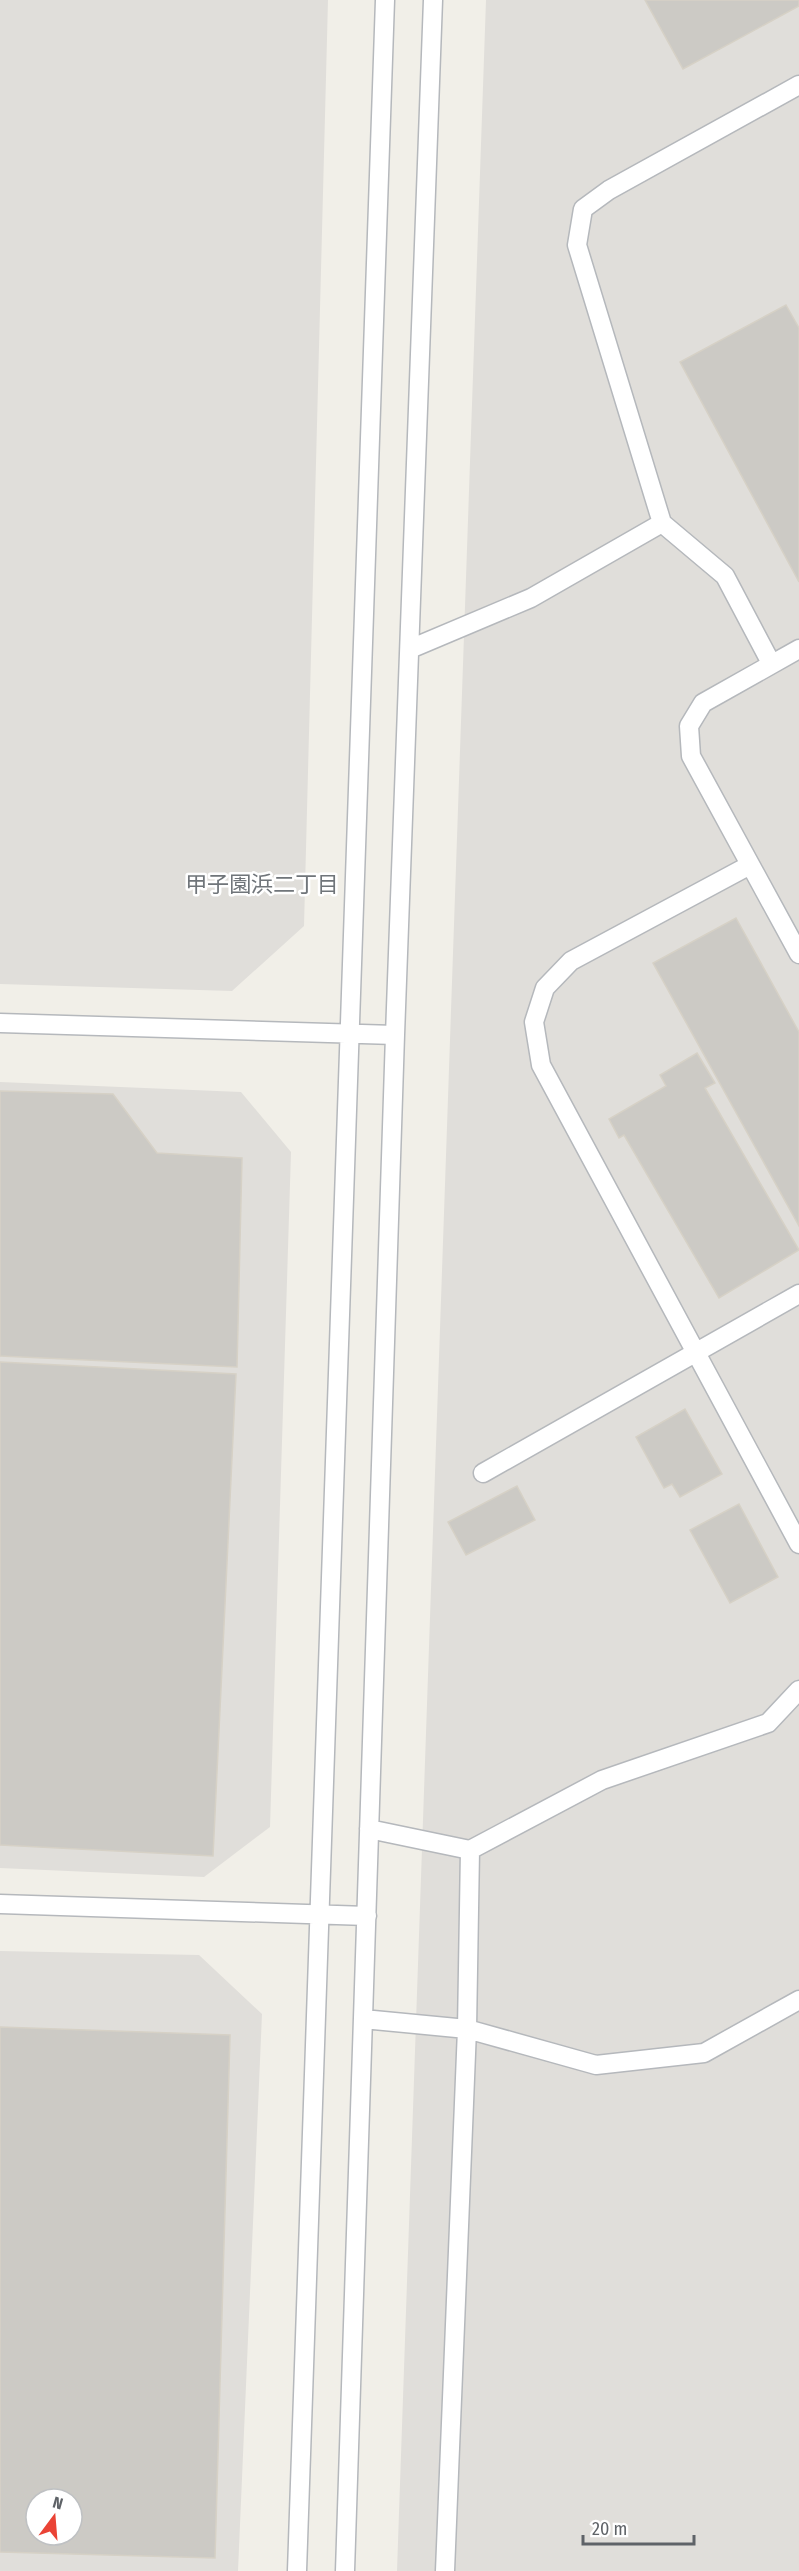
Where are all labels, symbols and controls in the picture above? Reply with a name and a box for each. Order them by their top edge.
district label: 甲子園浜二丁目 [185,871,339,898]
north arrow [24,2487,84,2547]
text: N [51,2493,65,2514]
scale bar [583,2508,694,2546]
text: 20 m [592,2518,627,2540]

